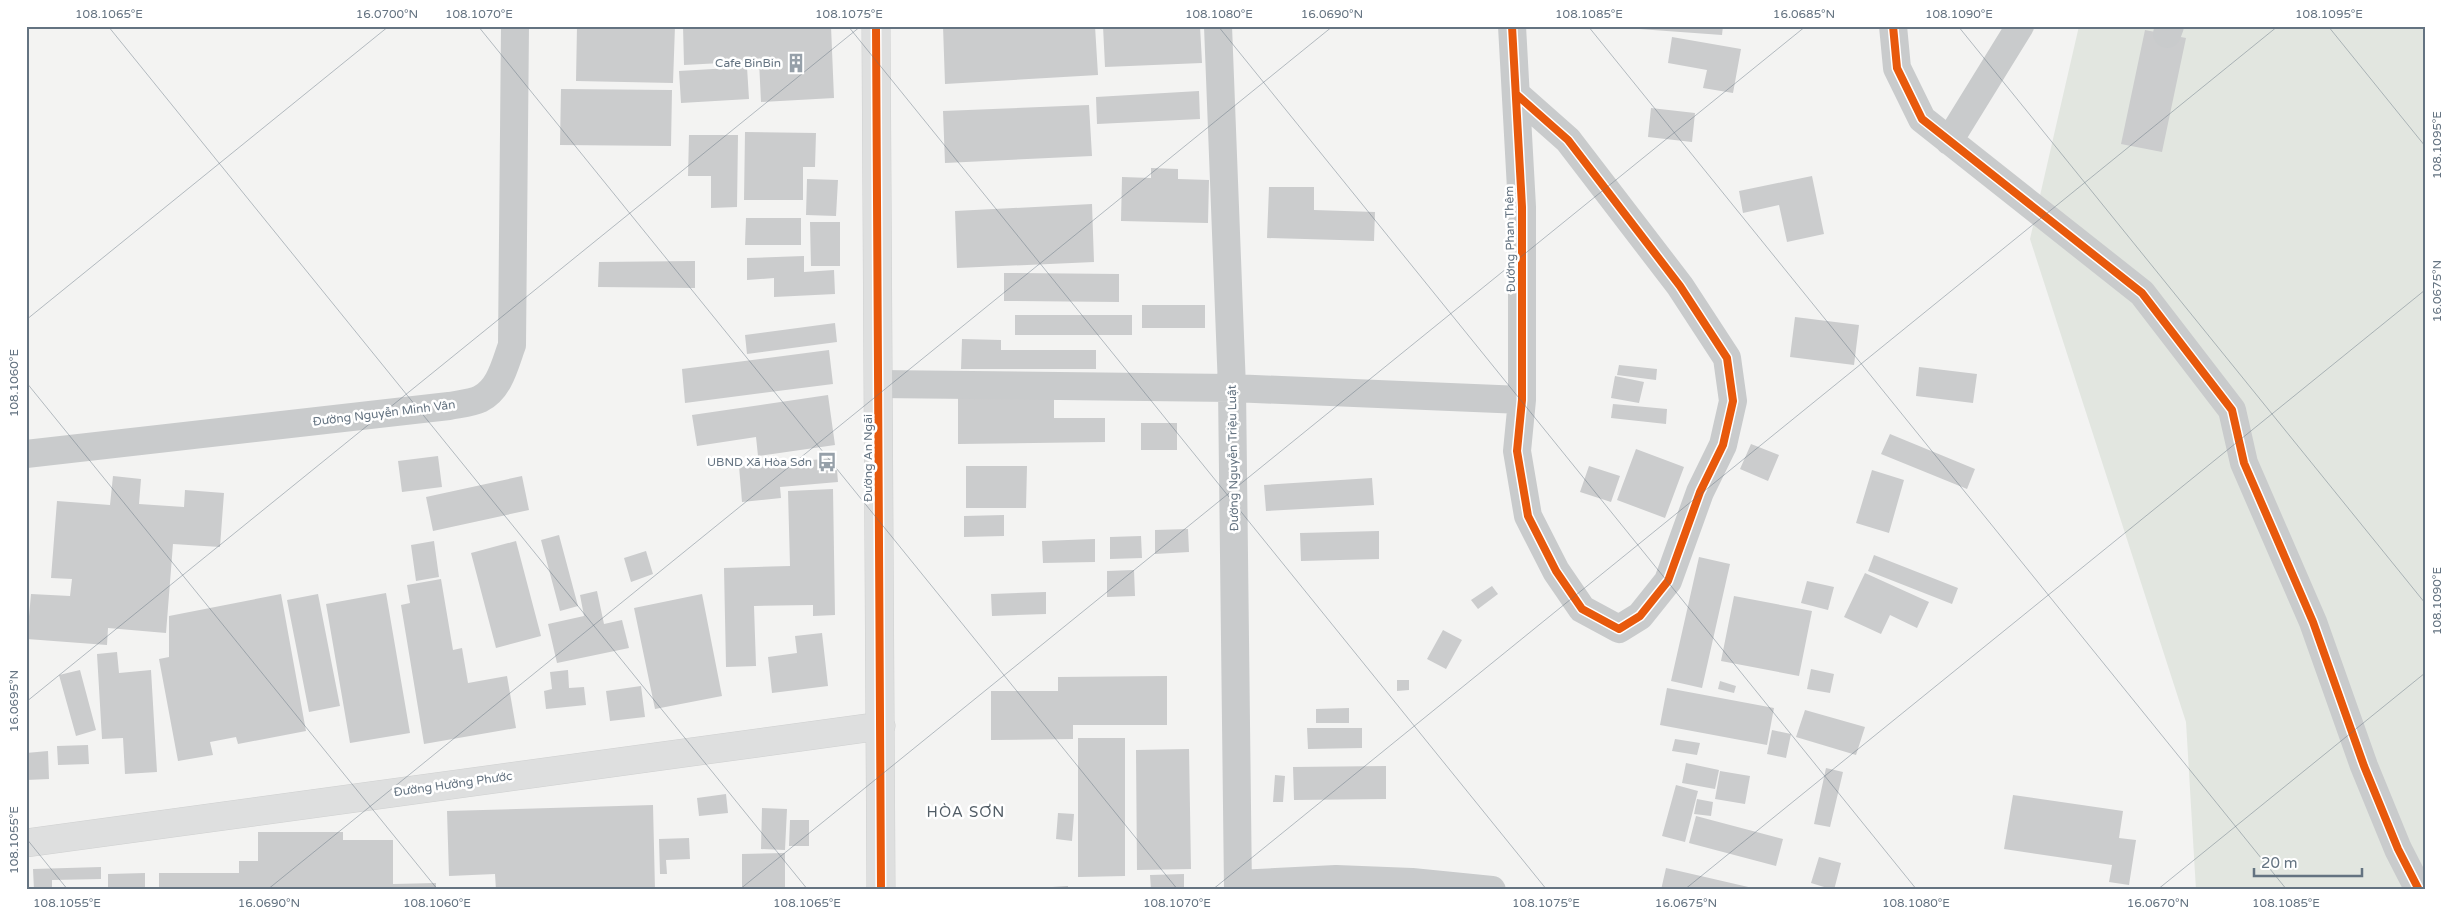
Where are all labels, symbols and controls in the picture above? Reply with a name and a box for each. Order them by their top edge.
text: 108.1065°E [75,7,143,21]
text: 16.0700°N [356,7,418,21]
text: 108.1070°E [445,7,513,21]
text: 108.1075°E [815,7,883,21]
text: 108.1080°E [1185,7,1253,21]
text: 16.0690°N [1301,7,1363,21]
text: 108.1085°E [1555,7,1623,21]
text: 16.0685°N [1773,7,1835,21]
text: 108.1090°E [1925,7,1993,21]
text: 108.1095°E [2295,7,2363,21]
building icon: Cafe BinBin [785,52,807,74]
place label: Cafe BinBin [715,56,781,70]
text: 108.1095°E [2430,111,2444,179]
street label: Đường Phan Thêm [1502,186,1518,292]
text: 16.0675°N [2430,260,2444,322]
text: 108.1060°E [7,349,21,417]
street label: Đường Nguyễn Triệu Luật [1225,384,1241,531]
street label: Đường Nguyễn Minh Vân [312,397,456,429]
street label: Đường An Ngãi [861,414,875,502]
bus stop icon: UBND Xã Hòa Sơn [816,451,838,473]
place label: UBND Xã Hòa Sơn [707,455,812,469]
text: 108.1090°E [2430,567,2444,635]
text: 16.0695°N [7,670,21,732]
street label: Đường Hưởng Phước [393,769,513,799]
district label: HÒA SƠN [927,803,1005,821]
text: 108.1055°E [7,806,21,874]
scale bar [2254,846,2361,878]
text: 20 m [2261,854,2298,872]
text: 108.1055°E [33,896,101,910]
text: 16.0690°N [238,896,300,910]
text: 108.1060°E [403,896,471,910]
text: 108.1065°E [773,896,841,910]
text: 108.1070°E [1143,896,1211,910]
text: 108.1075°E [1512,896,1580,910]
text: 16.0675°N [1655,896,1717,910]
text: 108.1080°E [1882,896,1950,910]
text: 16.0670°N [2127,896,2189,910]
text: 108.1085°E [2252,896,2320,910]

